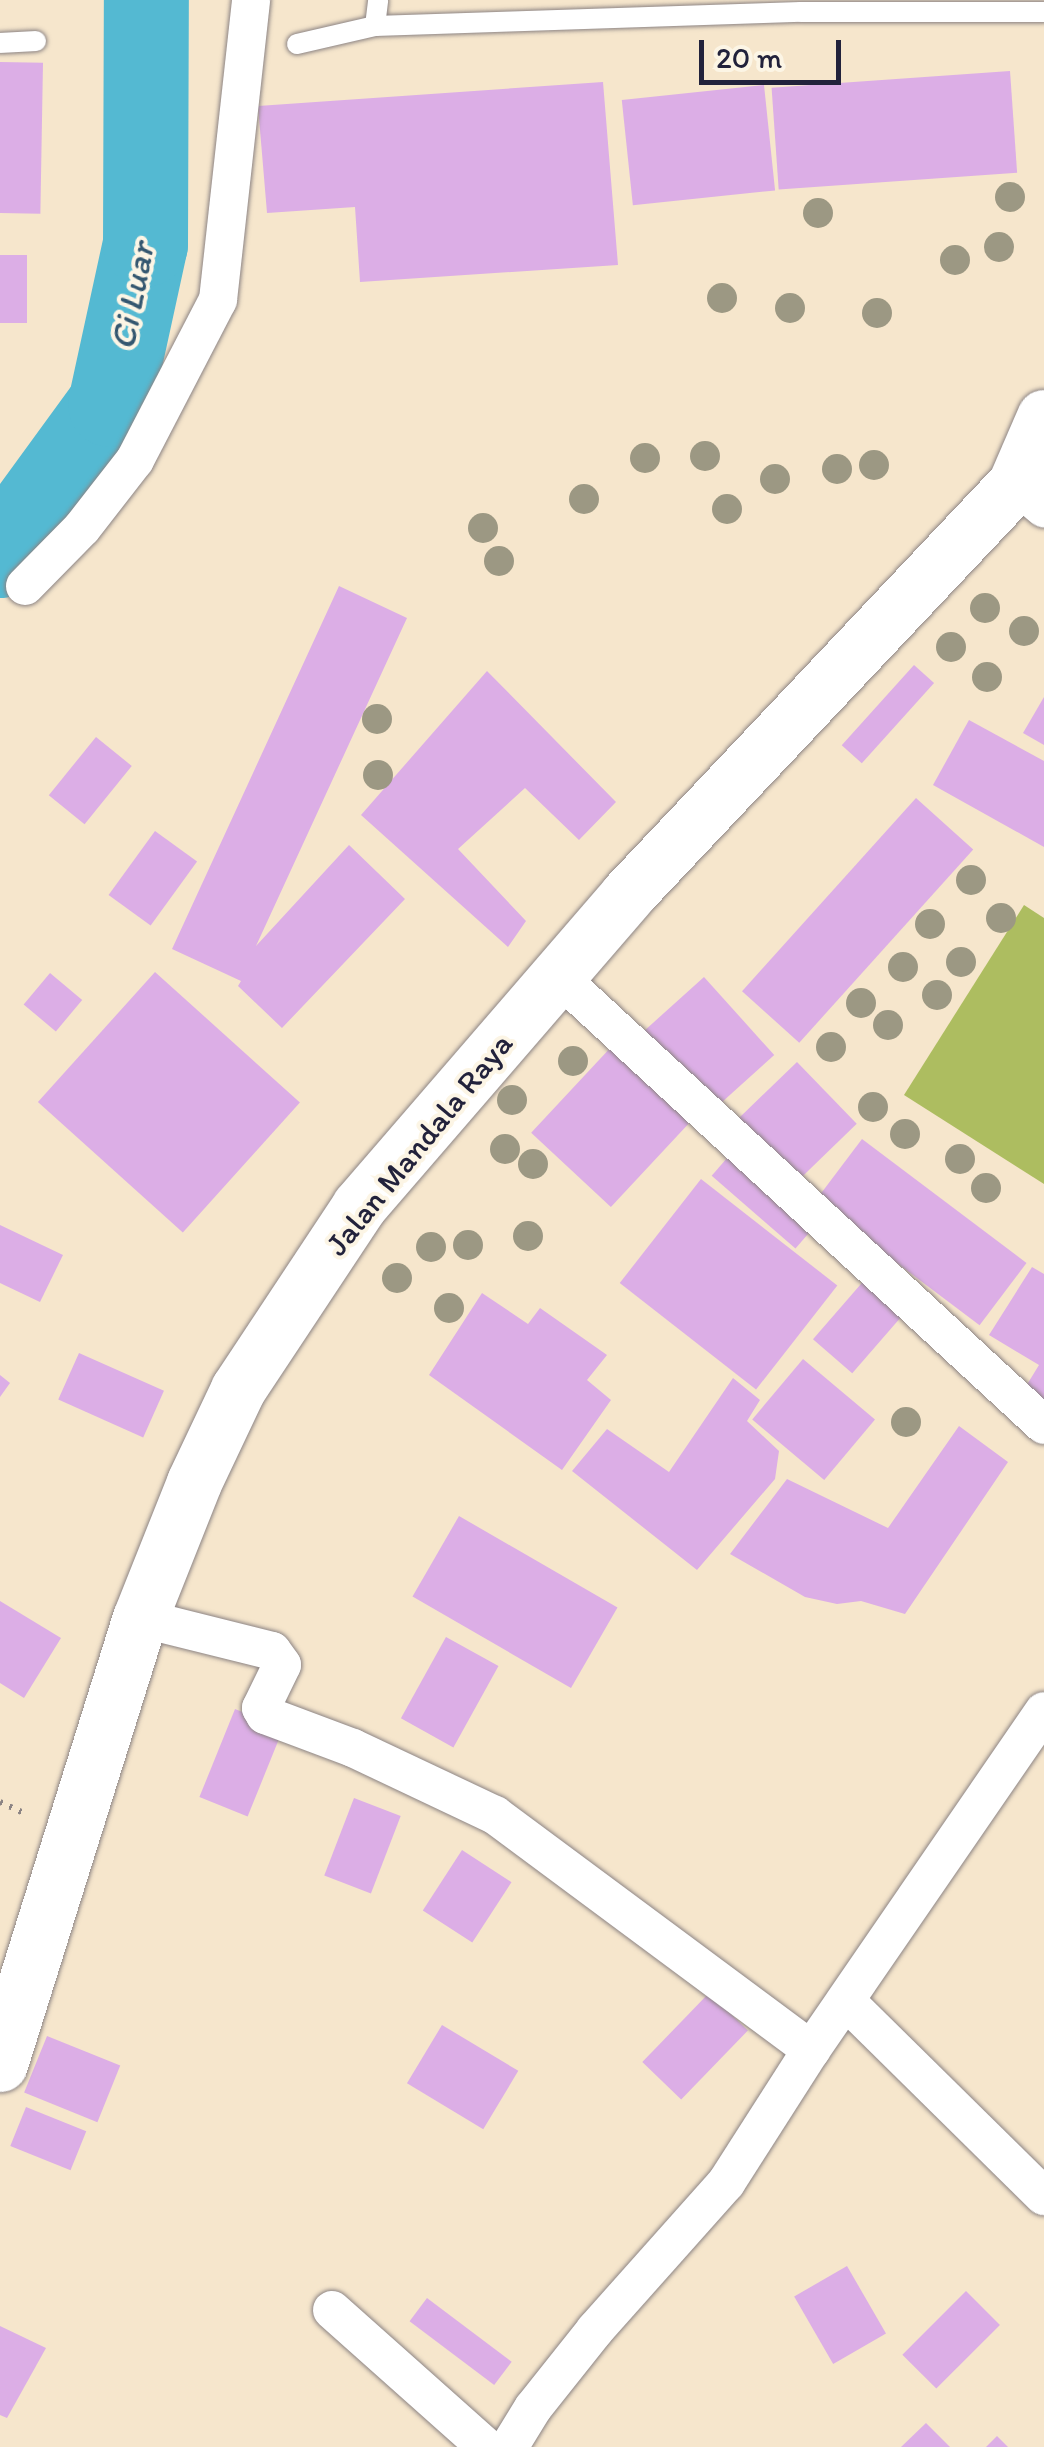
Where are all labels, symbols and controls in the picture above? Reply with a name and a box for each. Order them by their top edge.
scale bar [704,20,846,82]
text: 20 m [716,39,782,76]
water label: Ci Luar [101,239,163,353]
street label: Jalan Mandala Raya [318,1026,520,1262]

